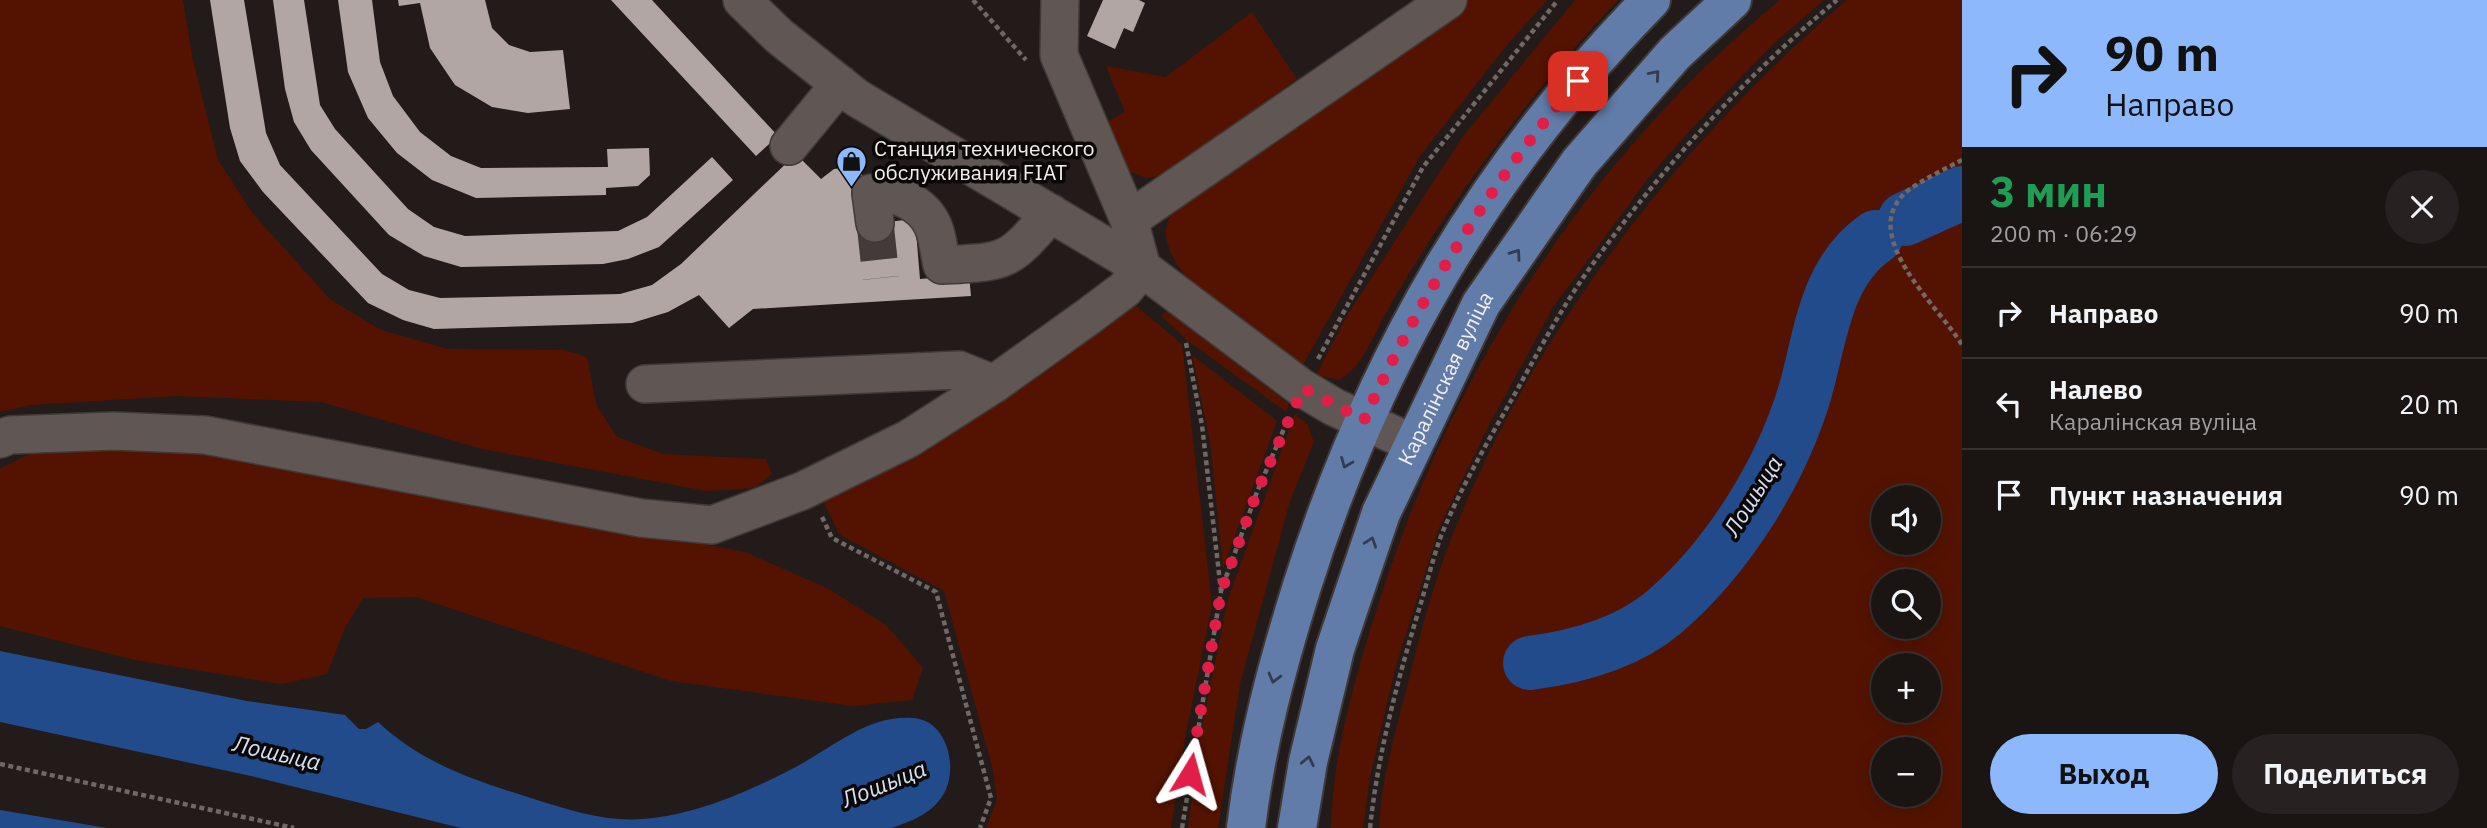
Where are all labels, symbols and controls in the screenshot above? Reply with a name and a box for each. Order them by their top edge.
text: 90 m [2105,21,2219,84]
icon: right [1990,28,2081,119]
pin [1548,51,1608,111]
icon: arrive [1559,62,1597,100]
one-way arrow [1647,70,1659,83]
text: Направо [2105,83,2234,125]
place label: Станция технического обслуживания FIAT [874,134,1095,186]
shop icon: Станция технического обслуживания FIAT [834,144,868,188]
text: 3 мин [1990,164,2107,219]
button: close [2385,170,2459,244]
text: 200 m · 06:29 [1990,218,2137,248]
one-way arrow [1508,249,1520,262]
street label: Каралінская вуліца [1391,285,1499,470]
icon: right [1990,294,2028,332]
text: Направо [2049,296,2158,330]
text: 90 m [2399,296,2459,330]
text: Налево [2049,372,2143,406]
icon: left [1990,385,2028,423]
text: 20 m [2399,387,2459,421]
text: Каралінская вуліца [2049,406,2257,436]
water label: Лошыца [1715,450,1788,542]
one-way arrow [1341,456,1355,468]
icon: arrive [1990,476,2028,514]
text: Пункт назначения [2049,478,2283,512]
text: 90 m [2399,478,2459,512]
map controls [1871,485,1941,807]
button: sound [1871,485,1941,555]
one-way arrow [1363,537,1377,549]
button: search [1871,569,1941,639]
button: + [1871,653,1941,723]
one-way arrow [1268,672,1282,684]
water label: Лошыца [230,727,324,777]
button: Выход [1990,734,2218,814]
button: Поделиться [2232,734,2459,814]
position arrow [1153,737,1227,811]
button: − [1871,737,1941,807]
water label: Лошыца [836,753,930,814]
one-way arrow [1300,755,1315,767]

